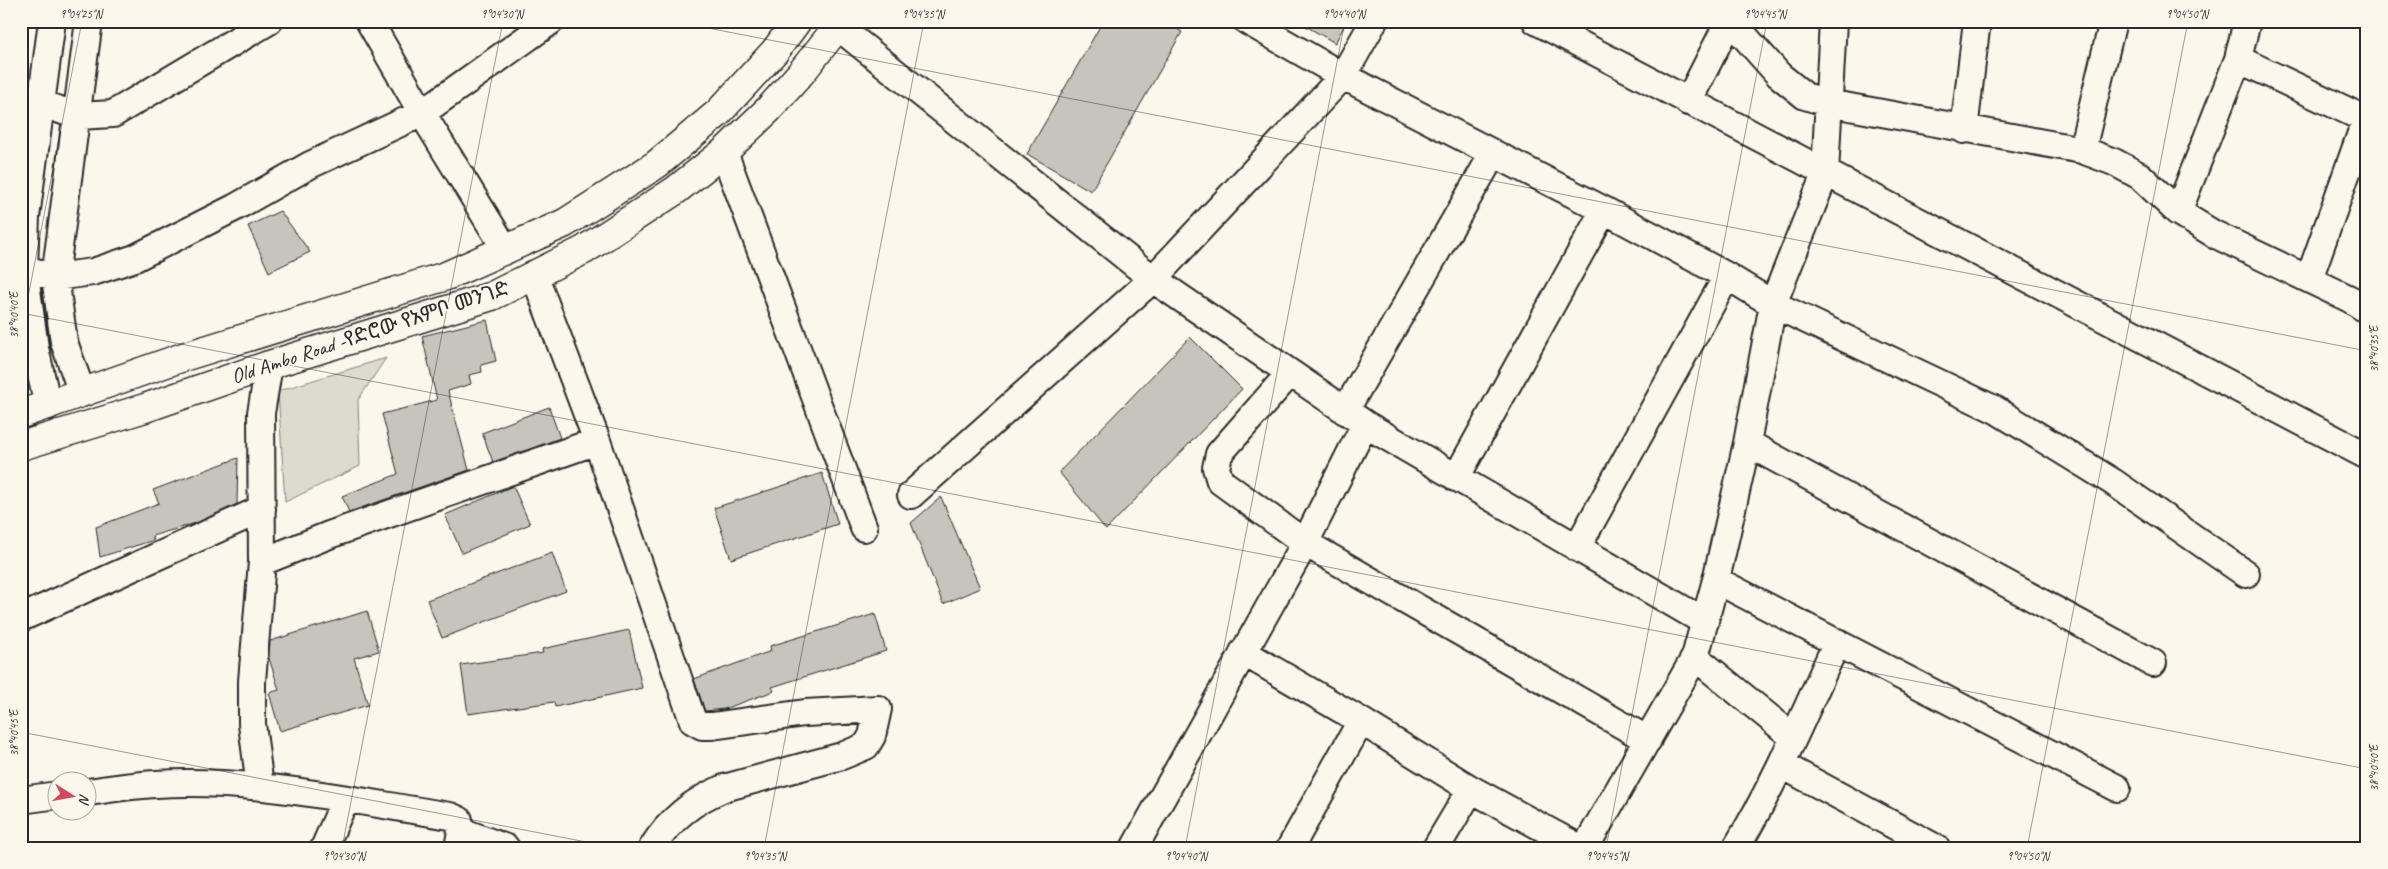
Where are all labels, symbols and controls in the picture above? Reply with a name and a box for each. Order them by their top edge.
text: 9°04'25"N [60,6,104,22]
text: 9°04'30"N [481,6,525,22]
text: 9°04'35"N [902,6,946,22]
text: 9°04'40"N [1323,6,1367,22]
text: 9°04'45"N [1744,6,1788,22]
text: 9°04'50"N [2166,6,2210,22]
street label: Old Ambo Road -የድሮው የአምቦ መንገድ [228,275,512,389]
text: 38°40'40"E [6,290,22,338]
text: 38°40'35"E [2366,324,2382,372]
text: 38°40'45"E [6,708,22,756]
text: 38°40'40"E [2366,743,2382,791]
north arrow [48,772,98,822]
text: N [75,793,93,807]
text: 9°04'30"N [323,848,367,864]
text: 9°04'35"N [744,848,788,864]
text: 9°04'40"N [1165,848,1209,864]
text: 9°04'45"N [1586,848,1630,864]
text: 9°04'50"N [2007,848,2051,864]

